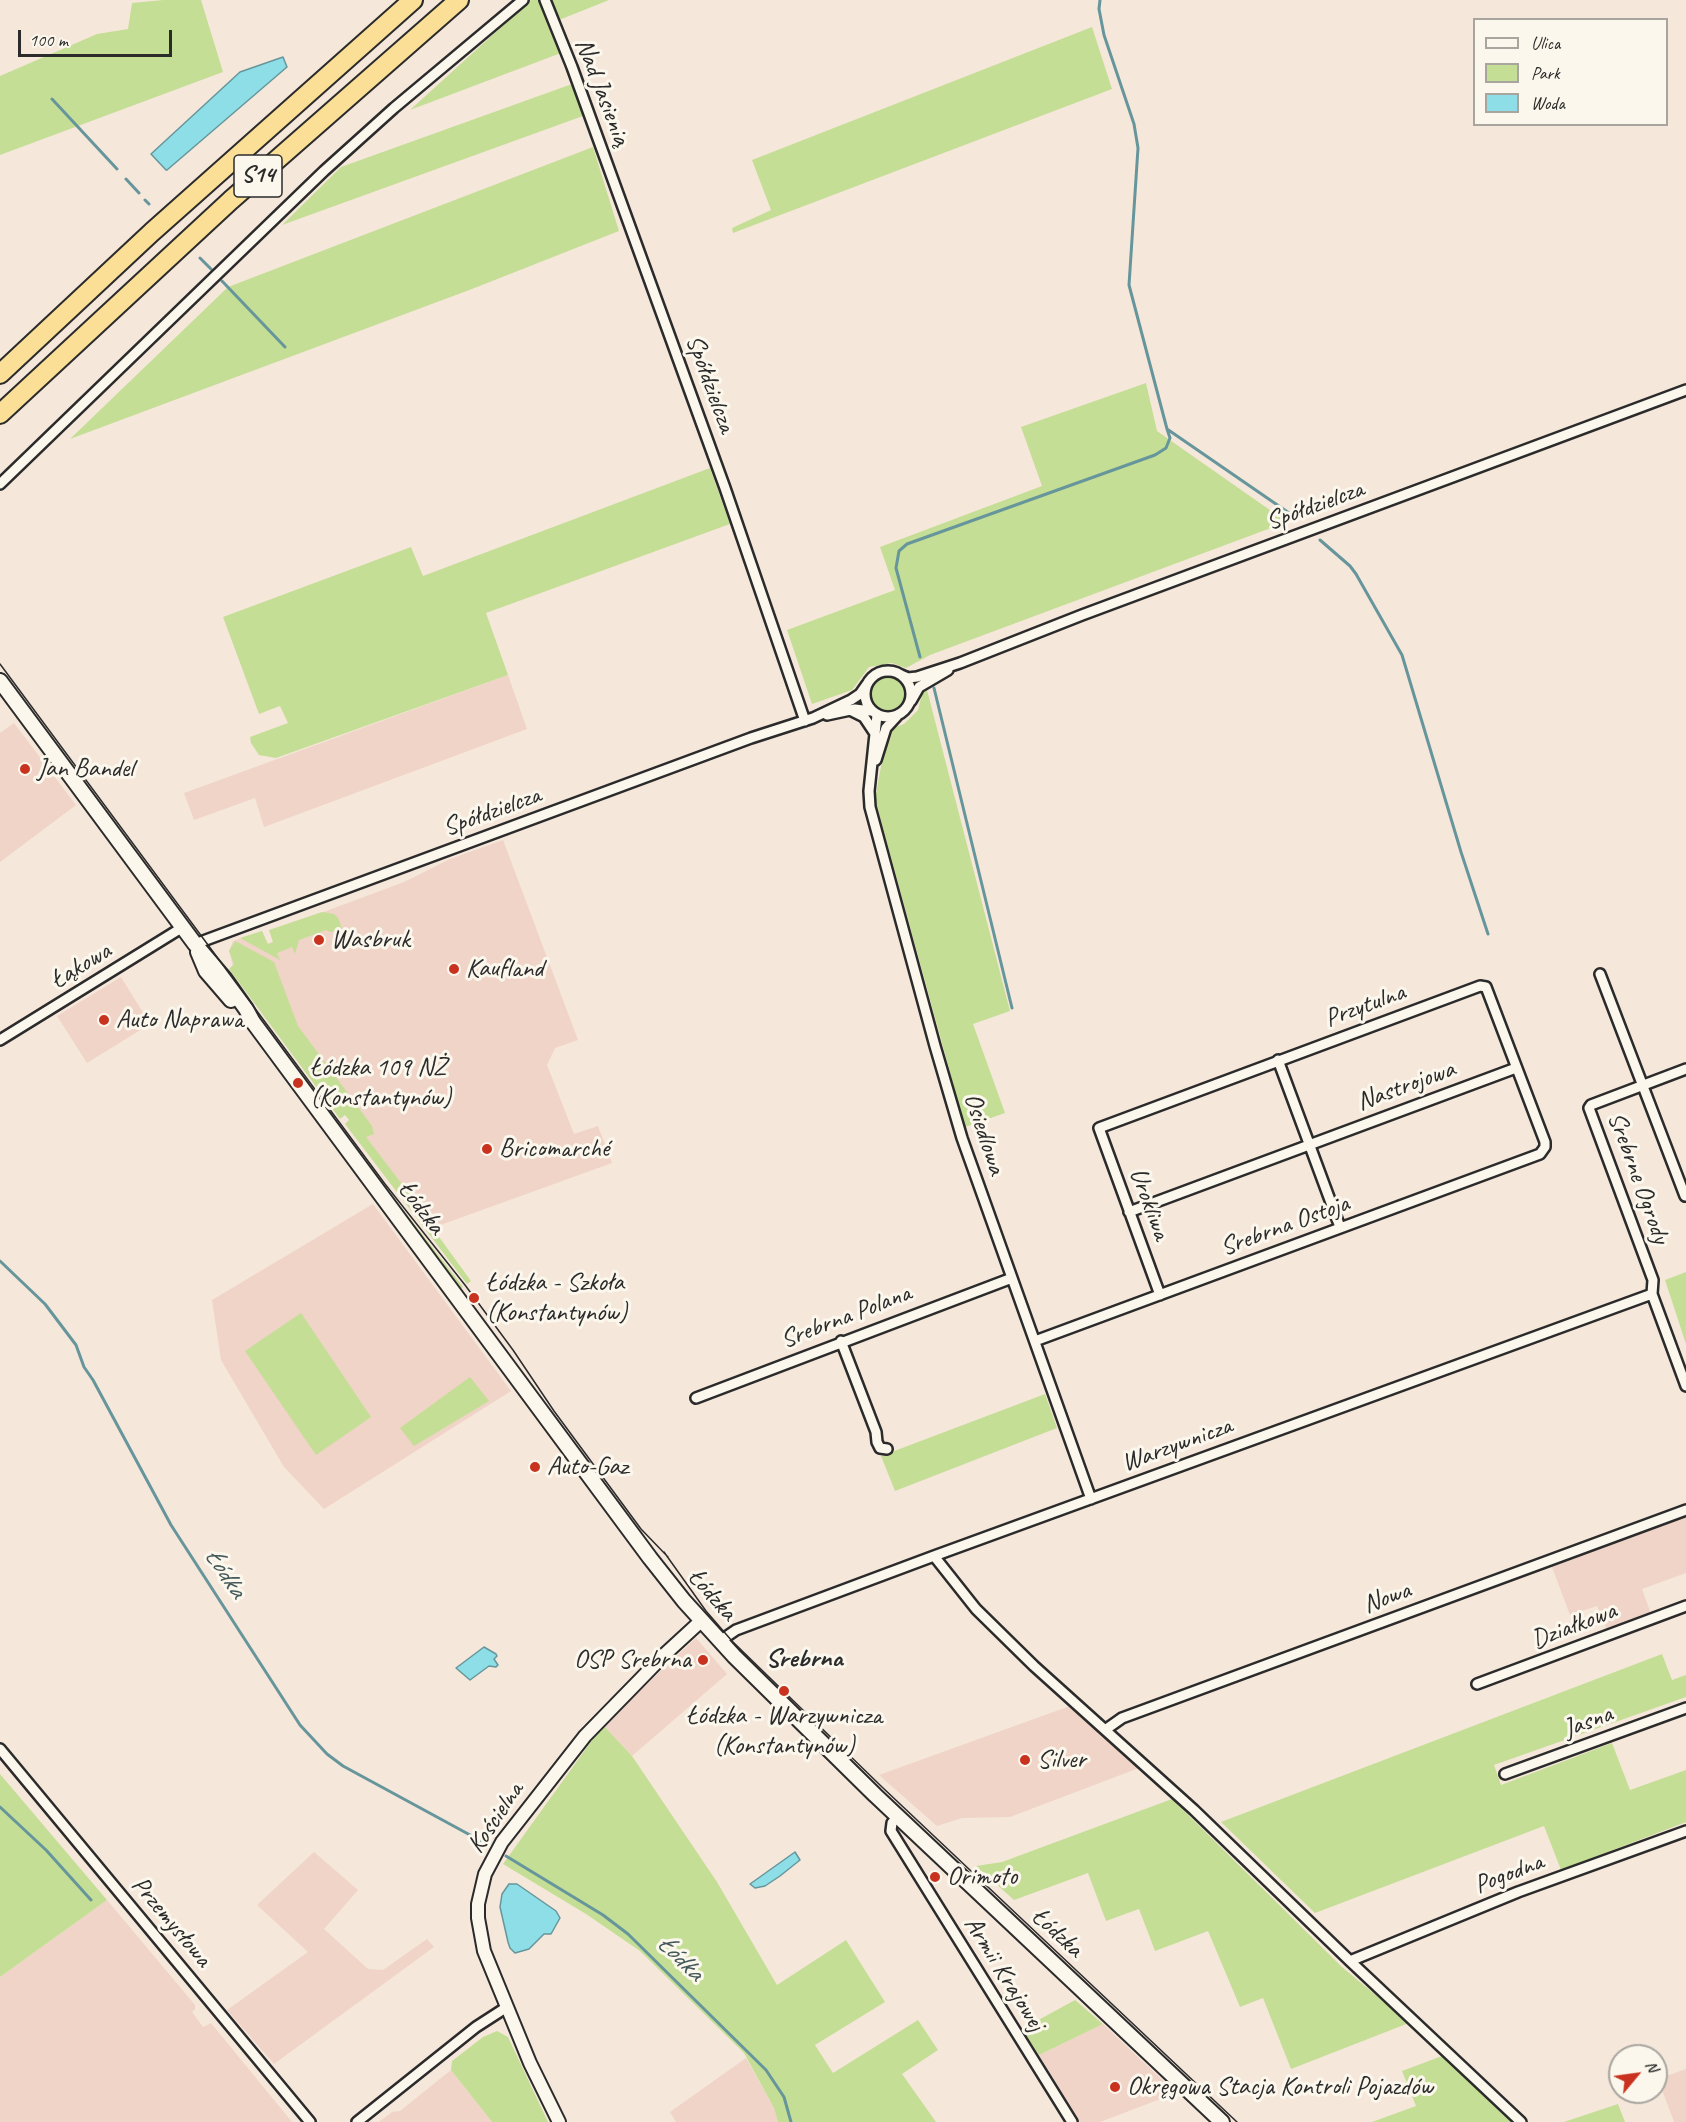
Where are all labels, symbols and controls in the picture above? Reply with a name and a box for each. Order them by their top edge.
scale bar [21,18,176,56]
legend [1473,18,1668,126]
text: 100 m [29,29,68,51]
text: Ulica [1531,32,1560,54]
street label: Nad Jasienią [567,34,637,150]
text: Park [1531,62,1560,84]
text: Woda [1531,92,1565,114]
road number: S14 [234,155,282,197]
street label: Spółdzielcza [678,331,742,437]
street label: Spółdzielcza [1262,474,1368,538]
place label: Jan Bandel [37,753,134,785]
marker: Jan Bandel [18,762,32,776]
street label: Spółdzielcza [439,780,545,844]
place label: Wasbruk [331,924,410,956]
marker: Wasbruk [312,933,326,947]
street label: Łąkowa [45,936,117,996]
place label: Kaufland [466,953,543,985]
marker: Kaufland [447,962,461,976]
street label: Przytulna [1321,977,1409,1035]
place label: Auto Naprawa [116,1004,243,1036]
marker: Auto Naprawa [97,1013,111,1027]
place label: Łódzka 109 NŻ (Konstantynów) [310,1052,451,1114]
street label: Nastrojowa [1353,1054,1459,1118]
marker: Łódzka 109 NŻ (Konstantynów) [291,1076,305,1090]
street label: Osiedlowa [956,1089,1012,1179]
street label: Srebrne Ogrody [1600,1108,1676,1248]
place label: Bricomarché [499,1133,609,1165]
marker: Bricomarché [480,1142,494,1156]
street label: Urokliwa [1122,1164,1176,1244]
street label: Łódzka [391,1175,451,1241]
street label: Srebrna Ostoja [1216,1188,1354,1264]
place label: Łódzka - Szkoła (Konstantynów) [486,1267,627,1328]
street label: Srebrna Polana [776,1278,916,1356]
marker: Łódzka - Szkoła (Konstantynów) [467,1291,481,1305]
street label: Warzywnicza [1118,1411,1236,1479]
place label: Auto-Gaz [547,1451,628,1483]
marker: Auto-Gaz [528,1460,542,1474]
water label: Łódka [197,1542,253,1604]
street label: Łódzka [681,1562,743,1628]
street label: Nowa [1359,1575,1415,1621]
street label: Działkowa [1527,1596,1621,1656]
district label: Srebrna [765,1643,843,1675]
place label: OSP Srebrna [574,1644,691,1676]
marker: OSP Srebrna [696,1653,710,1667]
marker: Łódzka - Warzywnicza (Konstantynów) [777,1684,791,1698]
street label: Jasna [1559,1699,1617,1745]
place label: Łódzka - Warzywnicza (Konstantynów) [686,1700,882,1762]
place label: Silver [1037,1744,1086,1776]
marker: Silver [1018,1753,1032,1767]
street label: Kościelna [461,1777,531,1859]
street label: Pogodna [1470,1847,1548,1901]
place label: Orimoto [947,1861,1017,1893]
street label: Przemysłowa [124,1870,218,1974]
marker: Orimoto [928,1870,942,1884]
street label: Łódzka [1025,1901,1089,1965]
street label: Armii Krajowej [957,1911,1051,2037]
water label: Łódka [650,1928,710,1988]
north arrow [1608,2044,1668,2104]
text: N [1641,2057,1663,2075]
place label: Okręgowa Stacja Kontroli Pojazdów [1127,2071,1433,2103]
marker: Okręgowa Stacja Kontroli Pojazdów [1108,2080,1122,2094]

